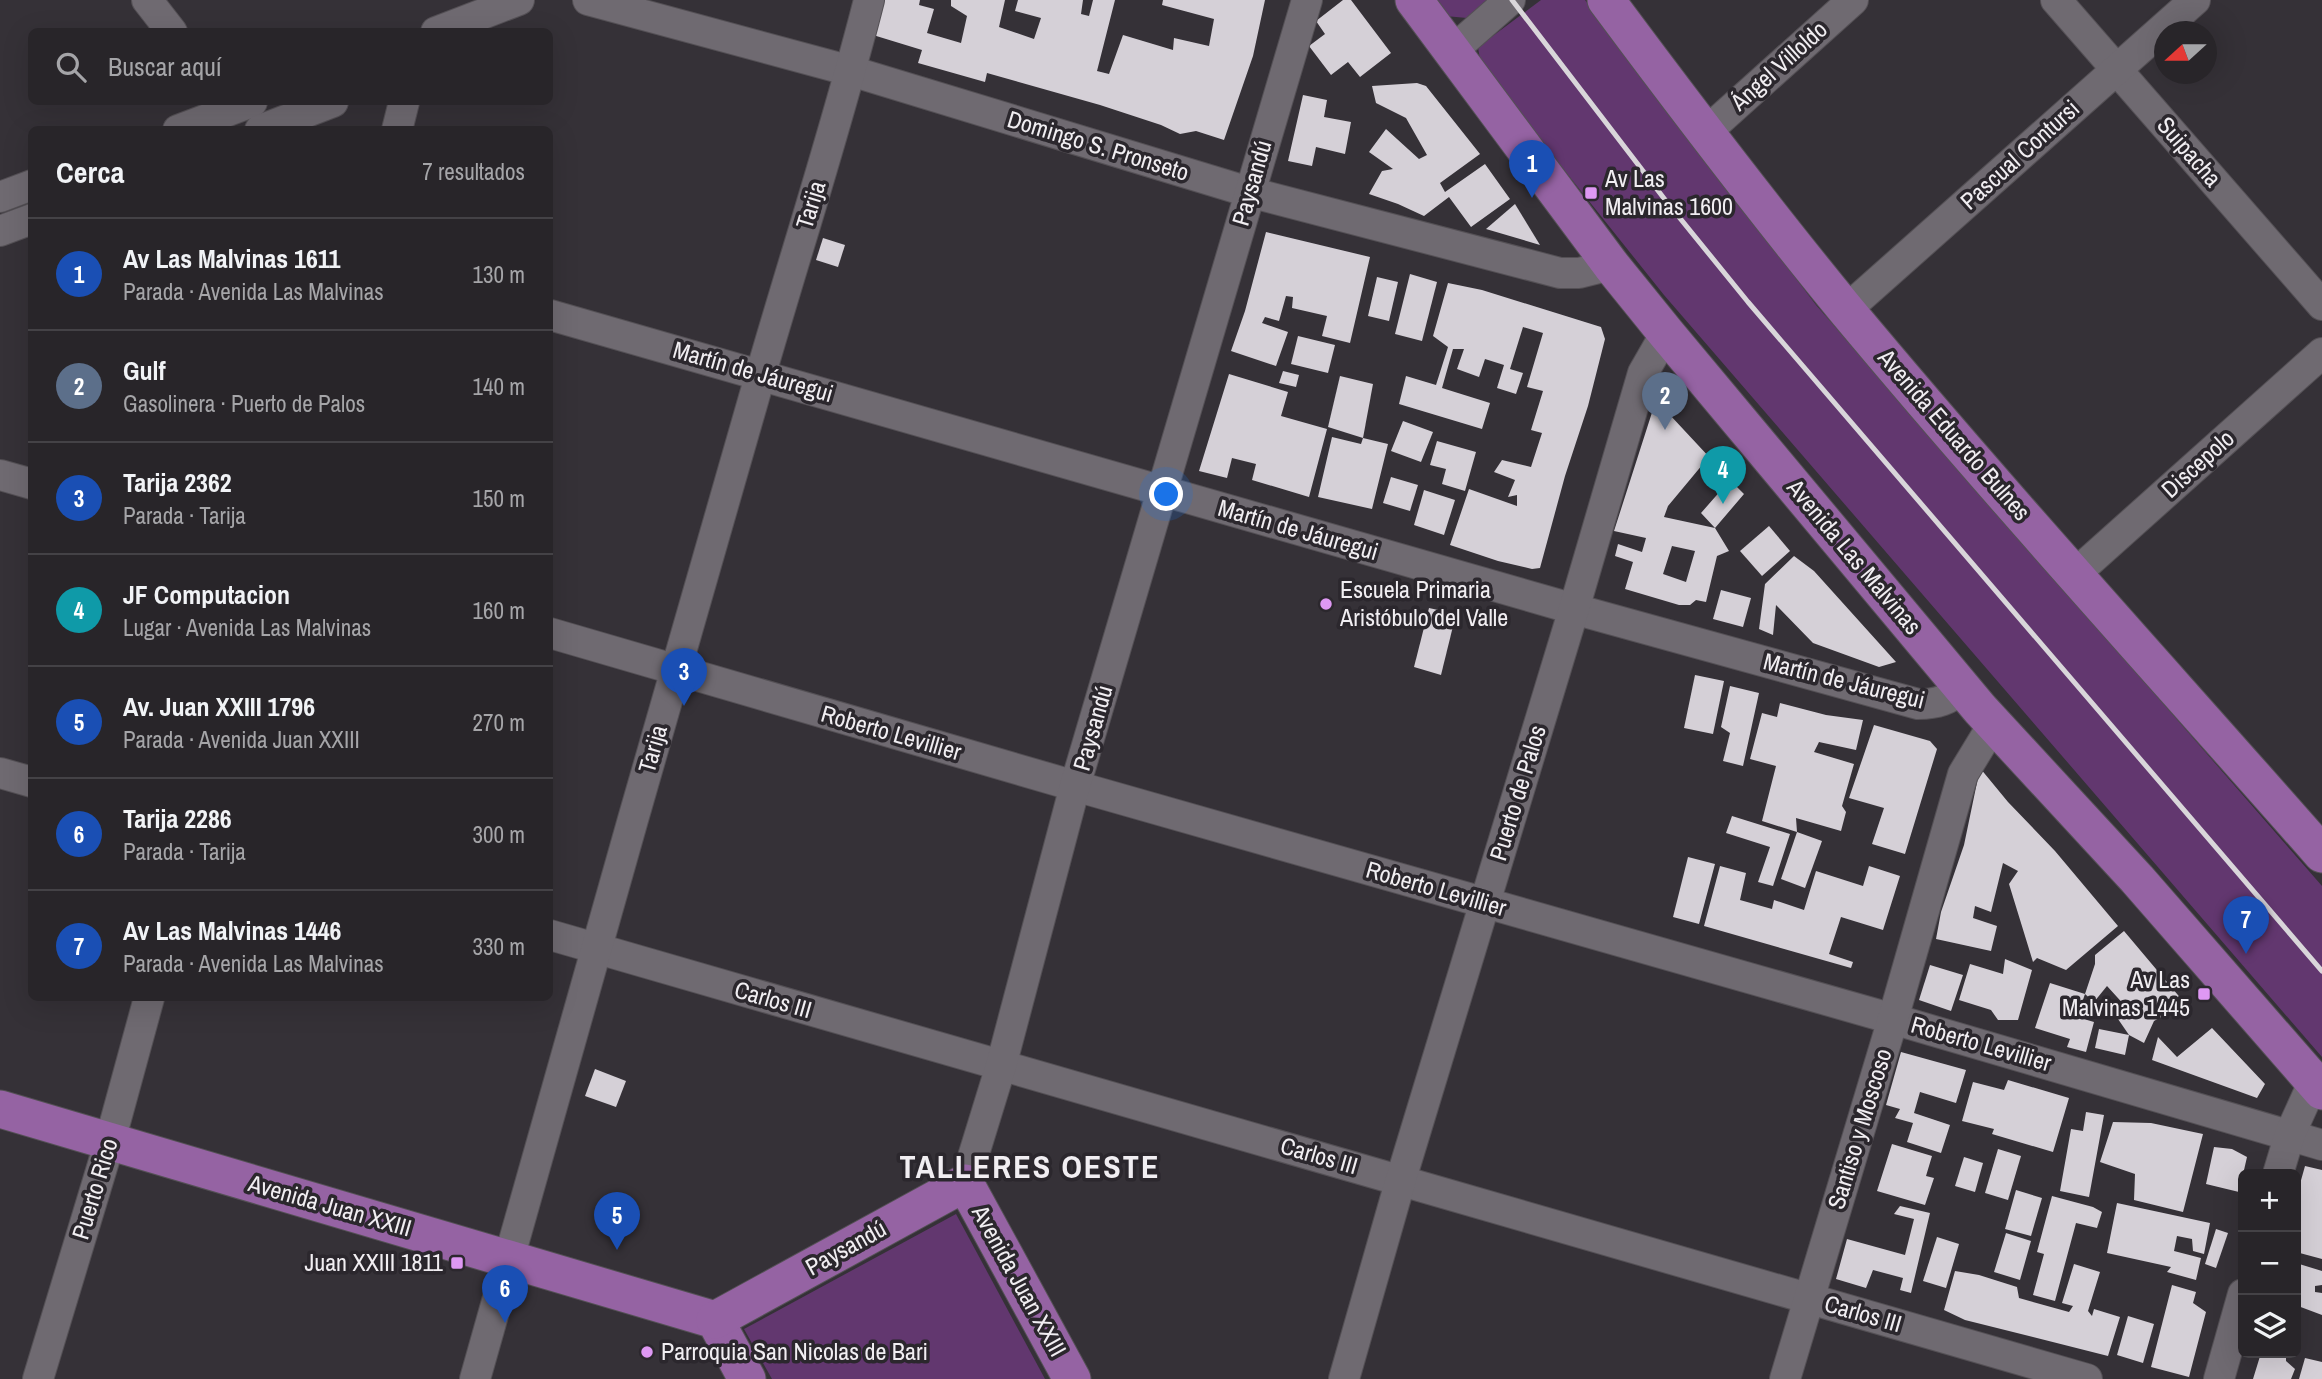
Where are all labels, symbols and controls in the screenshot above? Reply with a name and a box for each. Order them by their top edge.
street label: Ángel Villoldo [1722,13,1834,118]
north arrow [2154,21,2217,84]
search box [28,28,553,105]
icon: search [52,48,90,86]
text: Buscar aquí [108,49,222,84]
street label: Pascual Contursi [1953,92,2086,216]
street label: Domingo S. Pronseto [1004,102,1193,188]
street label: Suipacha [2150,109,2229,193]
street label: Paysandú [1224,136,1278,229]
pin: 1 [1509,140,1555,198]
text: Cerca [56,152,124,192]
text: 7 resultados [422,156,525,187]
place label: Av Las Malvinas 1600 [1604,162,1733,222]
street label: Tarija [788,177,832,233]
marker: Av Las Malvinas 1600 [1583,185,1599,201]
text: Av Las Malvinas 1611 [123,241,340,276]
text: 1 [74,259,84,290]
text: 130 m [473,259,525,290]
text: Parada · Avenida Las Malvinas [123,276,384,307]
street label: Martín de Jáuregui [669,333,837,409]
street label: Avenida Eduardo Bulnes [1871,341,2038,527]
text: Gulf [123,353,166,388]
text: 2 [74,371,84,402]
text: 140 m [473,371,525,402]
pin: 2 [1642,372,1688,430]
text: Gasolinera · Puerto de Palos [123,388,365,419]
street label: Discepolo [2154,422,2241,504]
pin: 4 [1700,446,1746,504]
text: Tarija 2362 [123,465,232,500]
street label: Avenida Las Malvinas [1780,471,1929,641]
your location [1149,477,1183,511]
text: 3 [74,483,84,514]
text: 150 m [473,483,525,514]
street label: Martín de Jáuregui [1214,491,1382,567]
text: Parada · Tarija [123,500,246,531]
place label: Escuela Primaria Aristóbulo del Valle [1339,573,1508,633]
text: JF Computacion [123,577,290,612]
text: 4 [74,595,84,626]
text: 160 m [473,595,525,626]
marker: Escuela Primaria Aristóbulo del Valle [1318,596,1334,612]
text: Lugar · Avenida Las Malvinas [123,612,371,643]
street label: Martín de Jáuregui [1760,645,1928,716]
pin: 3 [661,648,707,706]
street label: Paysandú [1065,681,1119,774]
text: Av. Juan XXIII 1796 [123,689,315,724]
street label: Roberto Levillier [817,697,966,767]
text: 5 [74,707,84,738]
text: 270 m [473,707,525,738]
street label: Tarija [630,721,674,776]
street label: Puerto de Palos [1481,721,1553,864]
text: Parada · Avenida Juan XXIII [123,724,360,755]
text: Tarija 2286 [123,801,232,836]
text: 6 [74,819,84,850]
text: 300 m [473,819,525,850]
text: Parada · Tarija [123,836,246,867]
street label: Roberto Levillier [1362,853,1511,923]
pin: 7 [2223,896,2269,954]
text: Av Las Malvinas 1446 [123,913,341,948]
text: 7 [74,931,84,962]
text: 330 m [473,931,525,962]
text: Parada · Avenida Las Malvinas [123,948,384,979]
place label: Av Las Malvinas 1445 [2062,963,2190,1023]
street label: Carlos III [731,973,816,1025]
marker: Av Las Malvinas 1445 [2196,986,2212,1002]
street label: Roberto Levillier [1907,1008,2056,1078]
street label: Santiso y Moscoso [1819,1045,1899,1213]
street label: Carlos III [1277,1129,1362,1181]
street label: Puerto Rico [64,1134,125,1243]
district label: TALLERES OESTE [900,1145,1160,1188]
street label: Avenida Juan XXIII [244,1166,416,1244]
map controls [2238,1169,2301,1358]
button: + [2238,1169,2301,1232]
pin: 5 [594,1192,640,1250]
street label: Avenida Juan XXIII [965,1198,1075,1362]
street label: Paysandú [799,1212,892,1282]
button: − [2238,1232,2301,1295]
place label: Juan XXIII 1811 [304,1246,443,1278]
marker: Juan XXIII 1811 [449,1255,465,1271]
pin: 6 [482,1265,528,1323]
street label: Carlos III [1821,1287,1906,1339]
button: layers [2238,1295,2301,1358]
place label: Parroquia San Nicolas de Bari [661,1335,928,1367]
marker: Parroquia San Nicolas de Bari [639,1344,655,1360]

